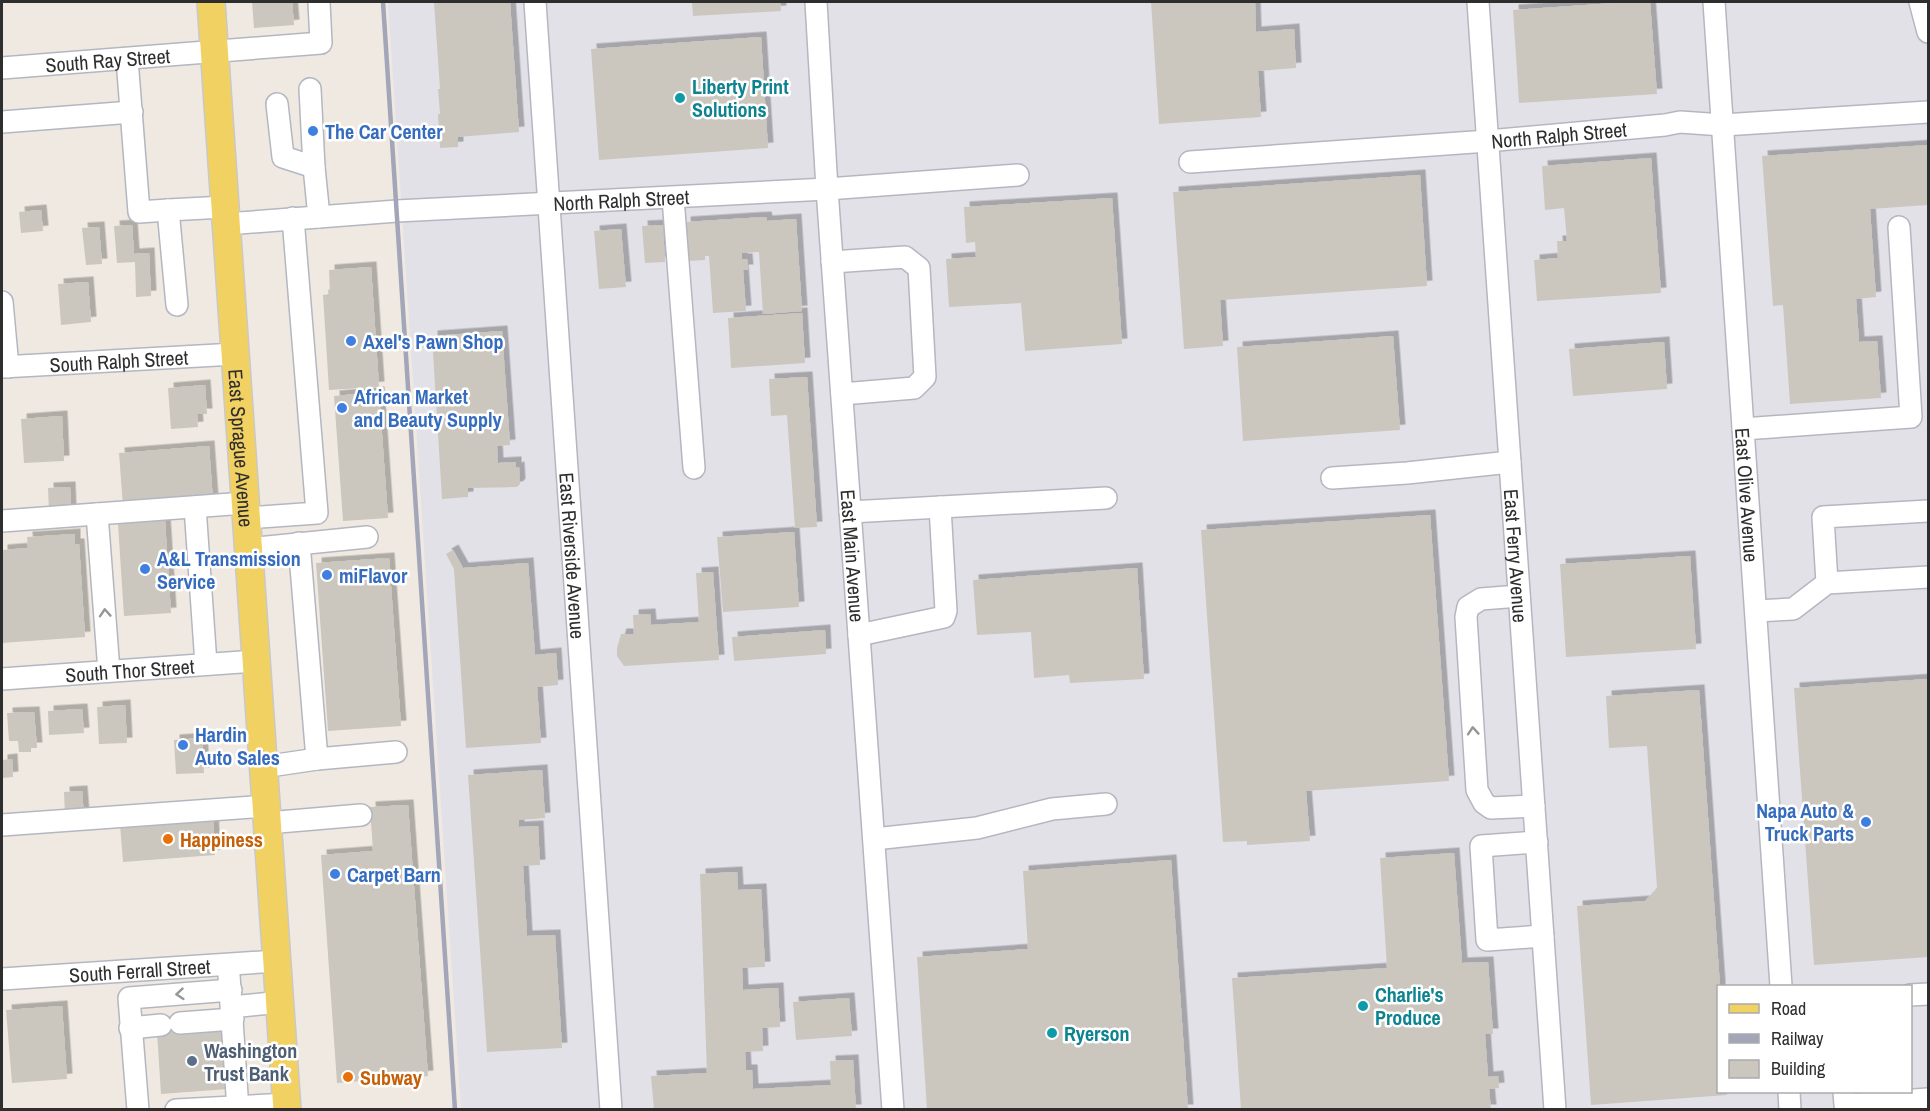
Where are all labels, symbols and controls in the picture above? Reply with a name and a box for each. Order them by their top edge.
street label: South Ray Street [44,41,171,78]
place label: Liberty Print Solutions [692,73,789,123]
marker: Liberty Print Solutions [673,91,687,105]
street label: North Ralph Street [1490,115,1628,154]
place label: The Car Center [325,118,443,145]
marker: The Car Center [306,124,320,138]
street label: North Ralph Street [553,183,690,216]
place label: Axel's Pawn Shop [363,328,504,355]
marker: Axel's Pawn Shop [344,334,358,348]
street label: South Ralph Street [49,343,189,378]
street label: East Sprague Avenue [223,368,260,528]
place label: African Market and Beauty Supply [354,383,503,433]
marker: African Market and Beauty Supply [335,401,349,415]
street label: East Olive Avenue [1730,427,1766,563]
street label: East Riverside Avenue [554,472,592,640]
street label: East Main Avenue [835,488,871,623]
street label: East Ferry Avenue [1498,488,1535,623]
place label: A&L Transmission Service [157,545,301,595]
marker: A&L Transmission Service [138,562,152,576]
place label: miFlavor [339,562,408,589]
marker: miFlavor [320,568,334,582]
one-way arrow [99,608,112,618]
street label: South Thor Street [64,652,196,688]
place label: Hardin Auto Sales [195,721,280,771]
one-way arrow [1467,727,1480,736]
marker: Hardin Auto Sales [176,738,190,752]
place label: Napa Auto & Truck Parts [1756,797,1854,847]
marker: Napa Auto & Truck Parts [1859,815,1873,829]
place label: Happiness [180,826,263,853]
marker: Happiness [161,832,175,846]
place label: Carpet Barn [347,861,441,888]
marker: Carpet Barn [328,867,342,881]
street label: South Ferrall Street [68,952,212,988]
place label: Charlie's Produce [1375,981,1444,1031]
legend [1717,985,1912,1093]
one-way arrow [175,987,184,1000]
text: Road [1771,996,1806,1021]
marker: Charlie's Produce [1356,999,1370,1013]
place label: Ryerson [1064,1020,1130,1047]
marker: Ryerson [1045,1026,1059,1040]
text: Railway [1771,1026,1824,1051]
place label: Washington Trust Bank [204,1037,297,1087]
marker: Washington Trust Bank [185,1054,199,1068]
text: Building [1771,1056,1826,1081]
place label: Subway [360,1064,423,1091]
marker: Subway [341,1070,355,1084]

